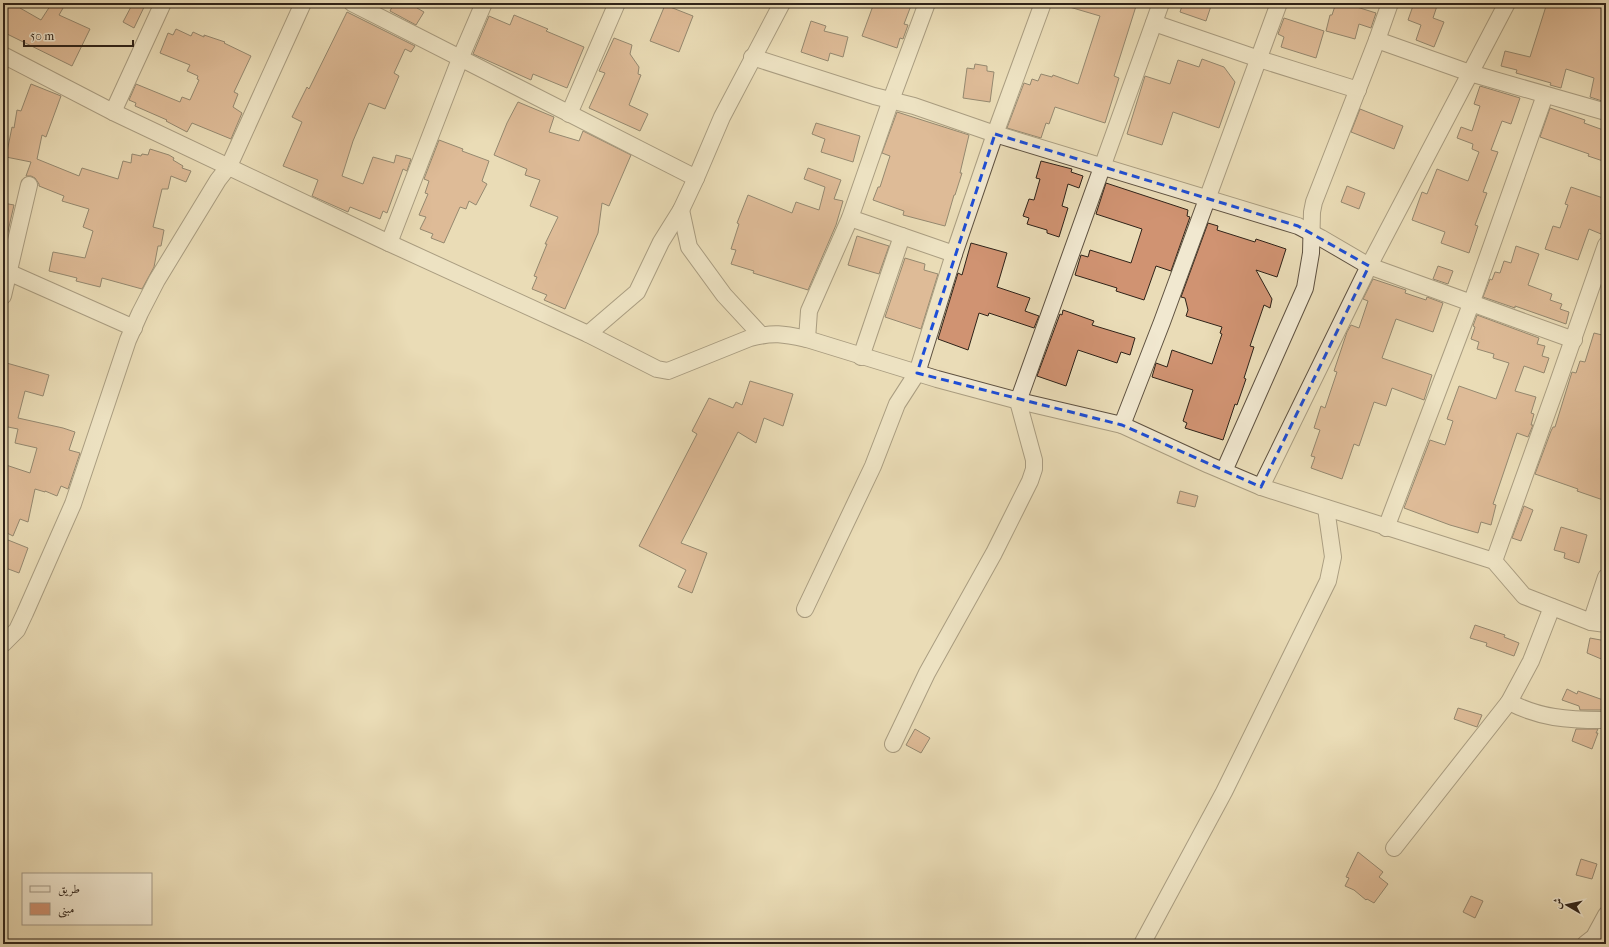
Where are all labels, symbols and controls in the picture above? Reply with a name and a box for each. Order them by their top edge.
scale bar [24,22,133,48]
text: 50 m [30,29,54,43]
legend [22,873,152,925]
text: طريق [58,882,80,897]
north arrow [1547,885,1587,925]
text: ش [1550,897,1565,910]
text: مبنى [58,902,74,918]

